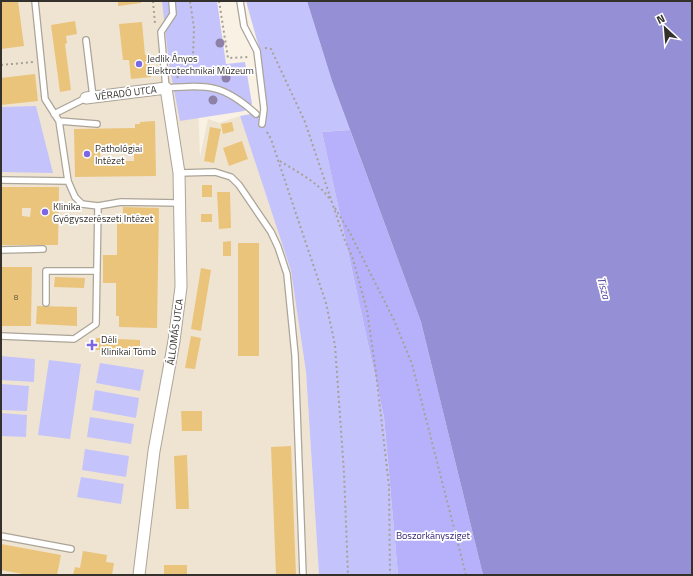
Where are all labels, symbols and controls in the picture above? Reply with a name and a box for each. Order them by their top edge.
north arrow [645,8,685,48]
text: N [654,10,668,28]
place label: Jedlik Ányos Elektrotechnikai Múzeum [147,51,254,78]
marker: Jedlik Ányos Elektrotechnikai Múzeum [134,59,144,69]
street label: VÉRADÓ UTCA [95,82,158,104]
place label: Pathológiai Intézet [95,141,142,168]
marker: Pathológiai Intézet [82,149,92,159]
place label: Klinika Gyógyszerészeti Intézet [53,199,154,226]
marker: Klinika Gyógyszerészeti Intézet [40,207,50,217]
water label: Tisza [593,275,615,301]
house number: 8 [14,291,19,303]
street label: ÁLLOMÁS UTCA [163,298,187,366]
place label: Déli Klinikai Tömb [101,332,156,359]
marker: Déli Klinikai Tömb [86,339,98,351]
park label: Boszorkánysziget [396,528,471,543]

